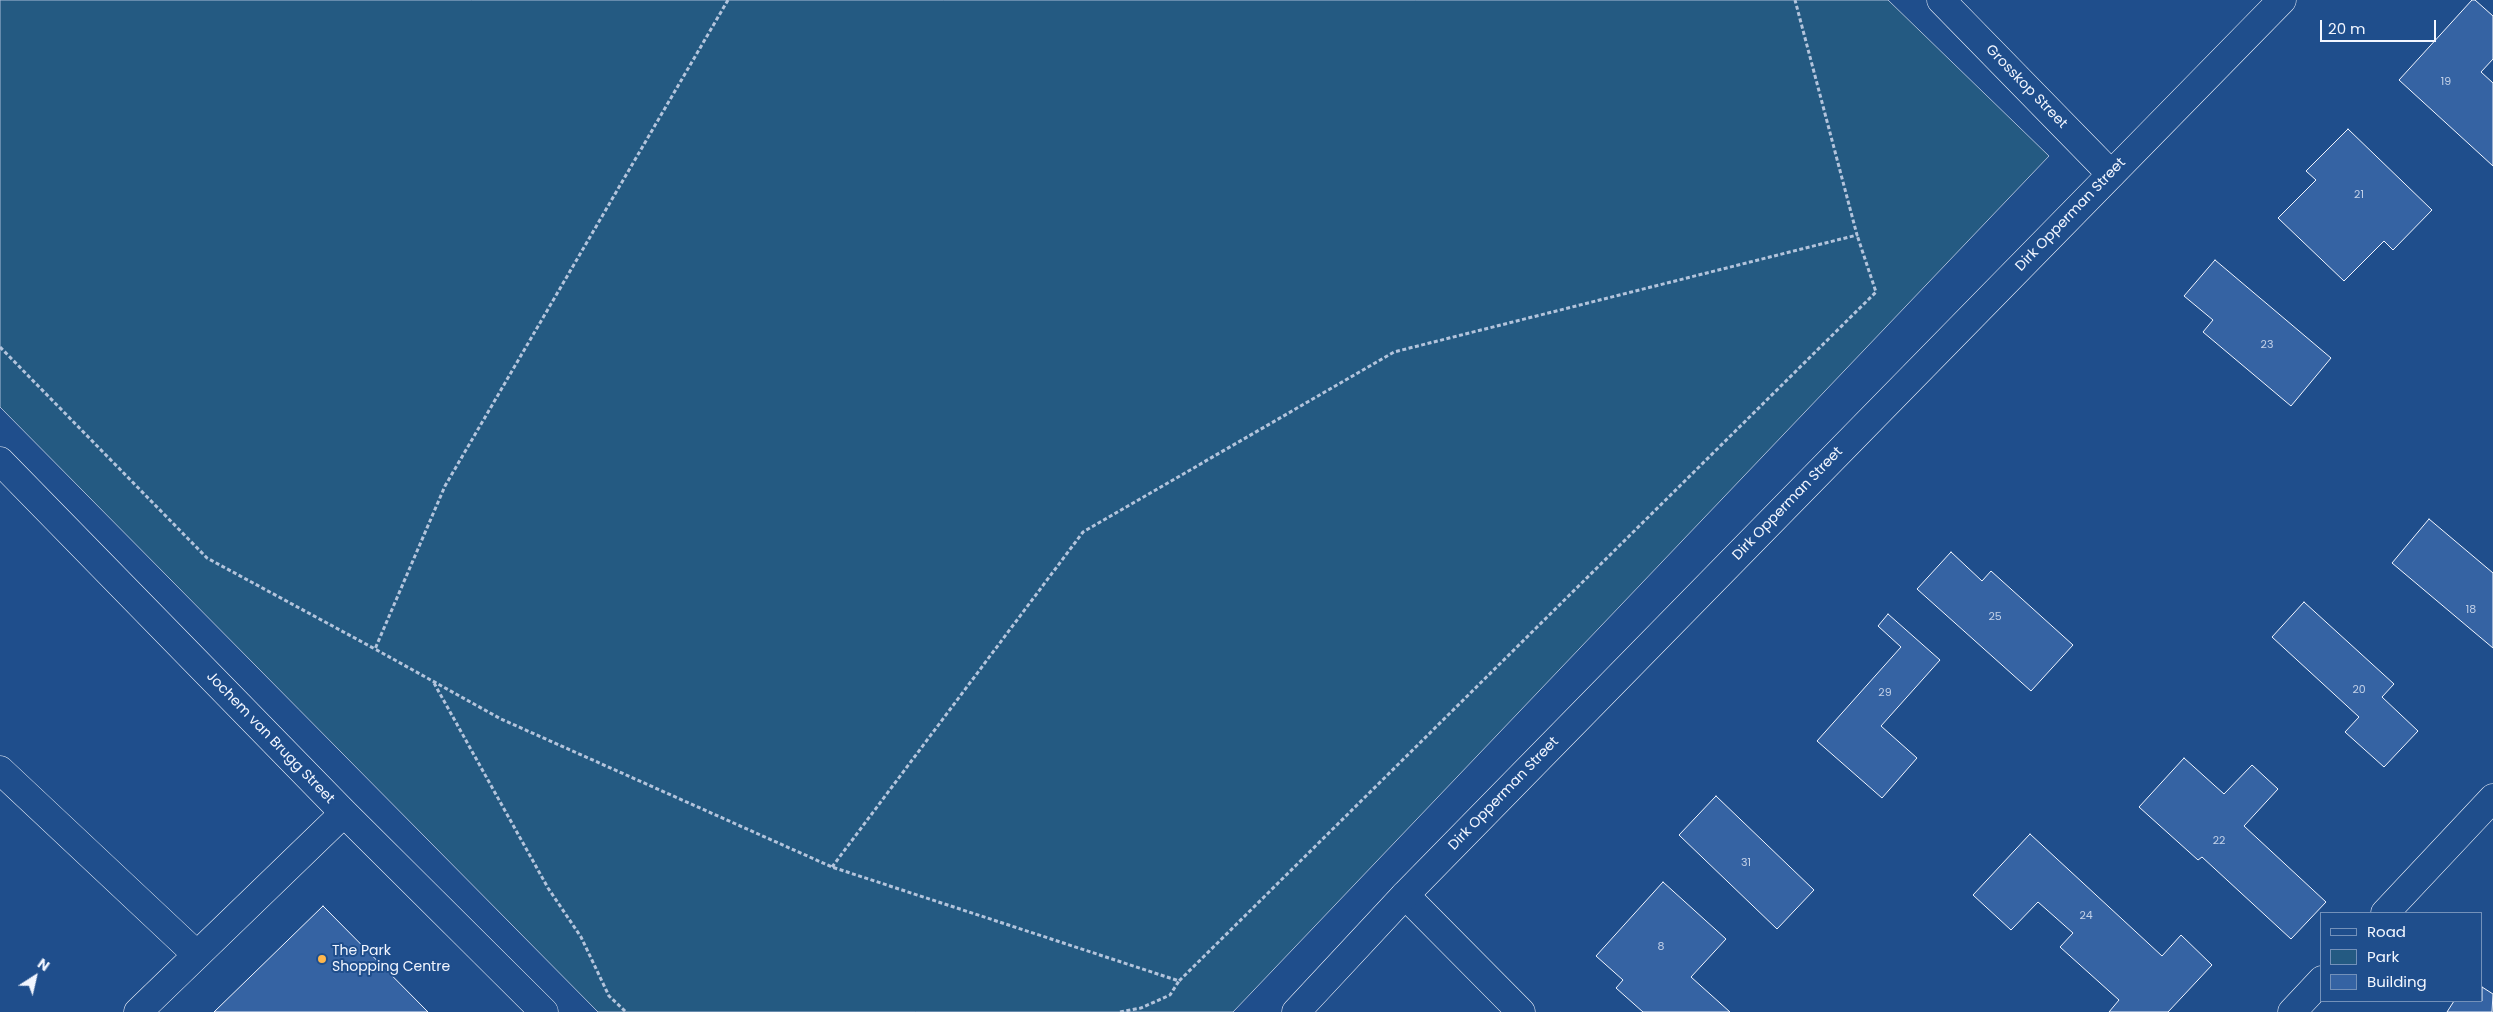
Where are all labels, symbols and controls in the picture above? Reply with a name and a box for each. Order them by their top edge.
scale bar [2323,10,2439,42]
text: 20 m [2328,18,2366,39]
street label: Grosskop Street [1982,42,2070,132]
house number: 19 [2441,75,2451,89]
street label: Dirk Opperman Street [2013,155,2129,275]
house number: 21 [2354,188,2364,202]
house number: 23 [2261,338,2273,352]
street label: Dirk Opperman Street [1730,444,1846,564]
house number: 18 [2466,603,2476,617]
house number: 25 [1988,610,2002,624]
street label: Jochem van Brugg Street [202,668,338,808]
house number: 20 [2352,683,2366,697]
house number: 29 [1878,686,1892,700]
street label: Dirk Opperman Street [1446,734,1562,854]
house number: 22 [2213,834,2225,848]
house number: 31 [1741,856,1751,870]
house number: 24 [2079,909,2093,923]
legend [2320,912,2483,1002]
text: Road [2367,921,2406,942]
house number: 8 [1658,940,1664,954]
place label: The Park Shopping Centre [332,943,450,976]
text: Park [2367,946,2399,967]
north arrow [10,952,60,1002]
marker: The Park Shopping Centre [316,953,328,965]
text: N [34,954,54,976]
text: Building [2367,971,2427,992]

